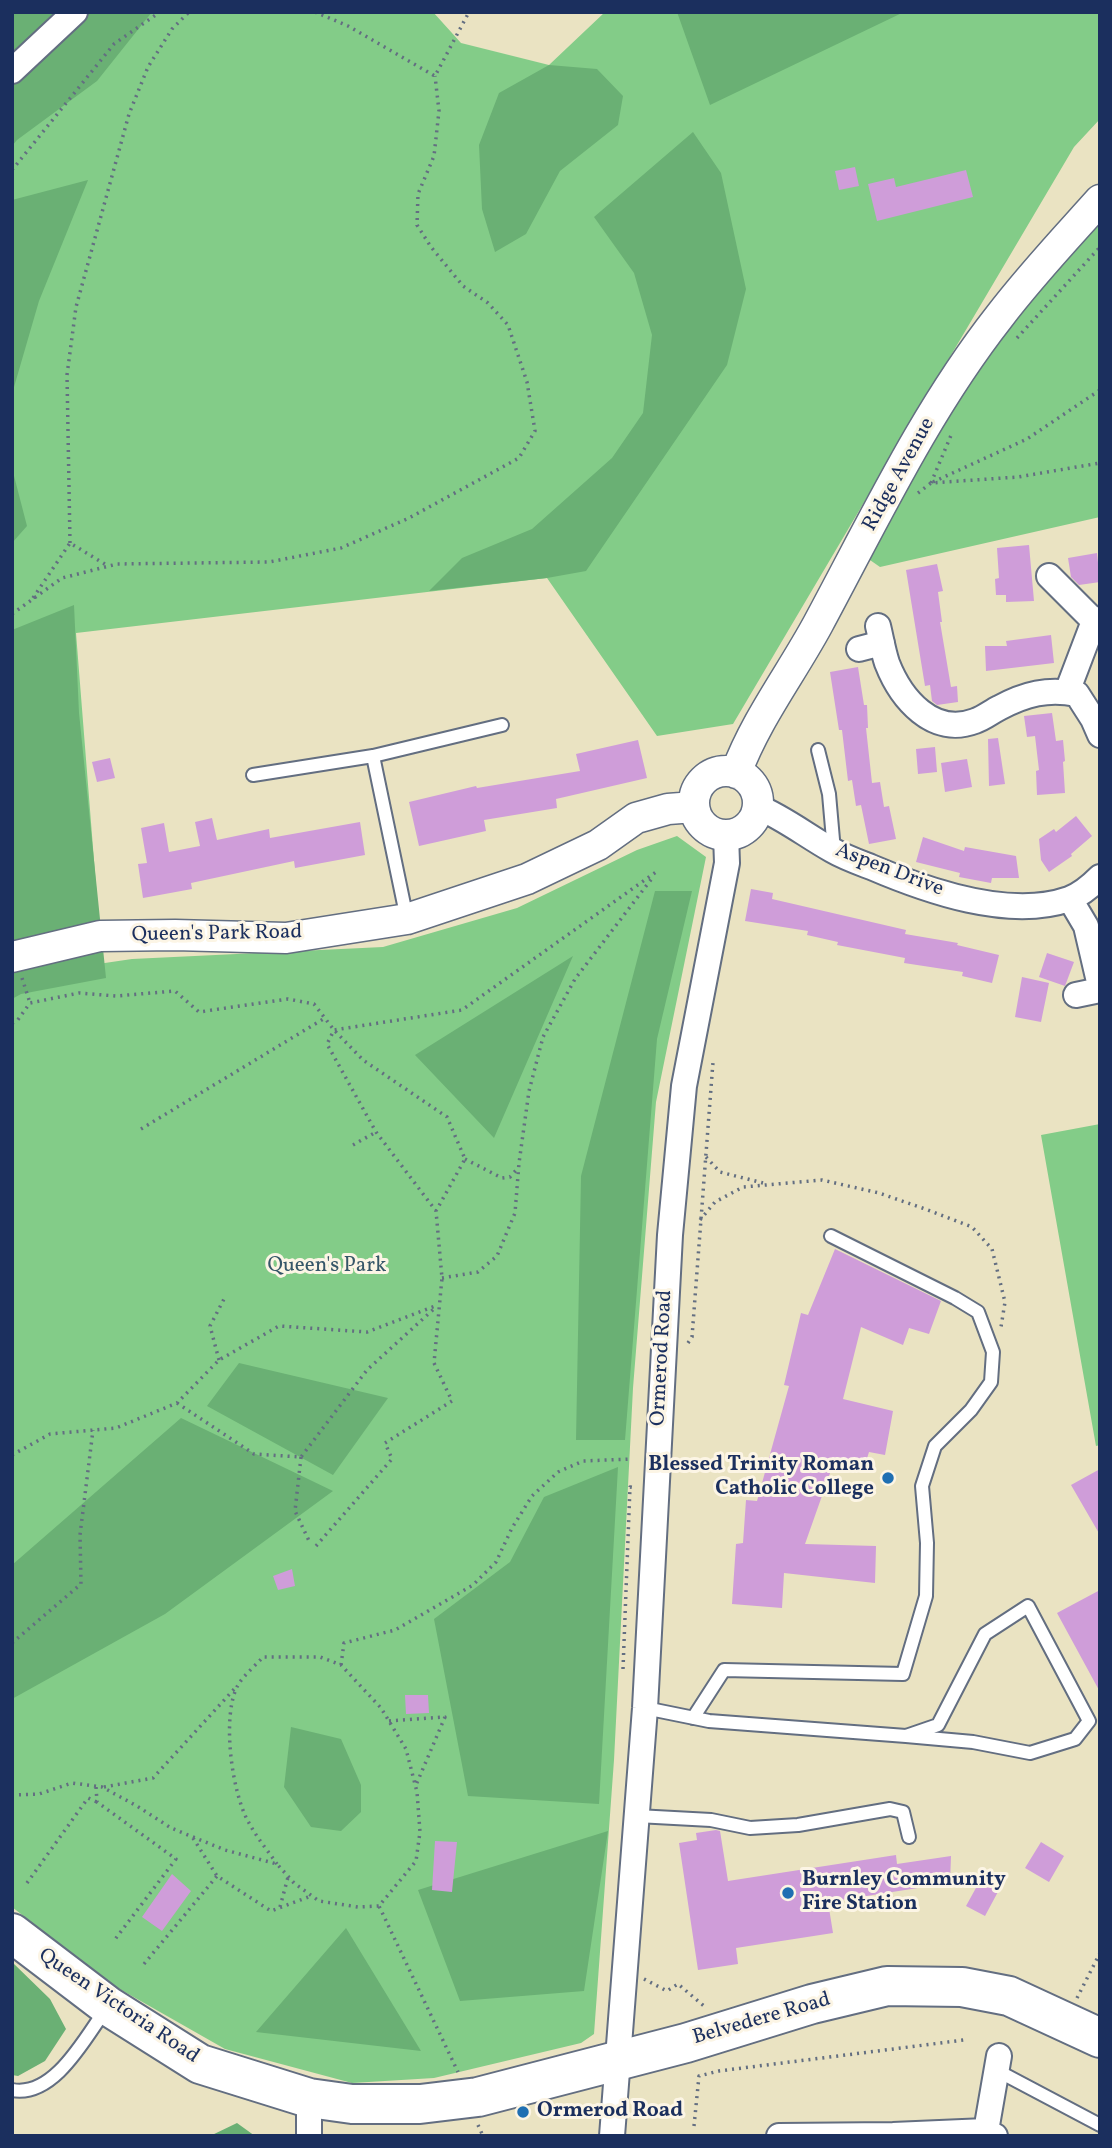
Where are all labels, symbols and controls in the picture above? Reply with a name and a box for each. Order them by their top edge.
street label: Ridge Avenue [858,414,942,536]
street label: Aspen Drive [831,839,947,903]
street label: Queen's Park Road [132,921,302,949]
park label: Queen's Park [268,1254,386,1280]
street label: Ormerod Road [647,1289,679,1427]
place label: Blessed Trinity Roman Catholic College [648,1453,874,1503]
marker: Blessed Trinity Roman Catholic College [880,1470,896,1486]
place label: Burnley Community Fire Station [802,1868,1006,1918]
marker: Burnley Community Fire Station [780,1885,796,1901]
street label: Queen Victoria Road [33,1944,203,2070]
street label: Belvedere Road [690,1988,834,2052]
place label: Ormerod Road [537,2099,683,2125]
marker: Ormerod Road [515,2104,531,2120]

